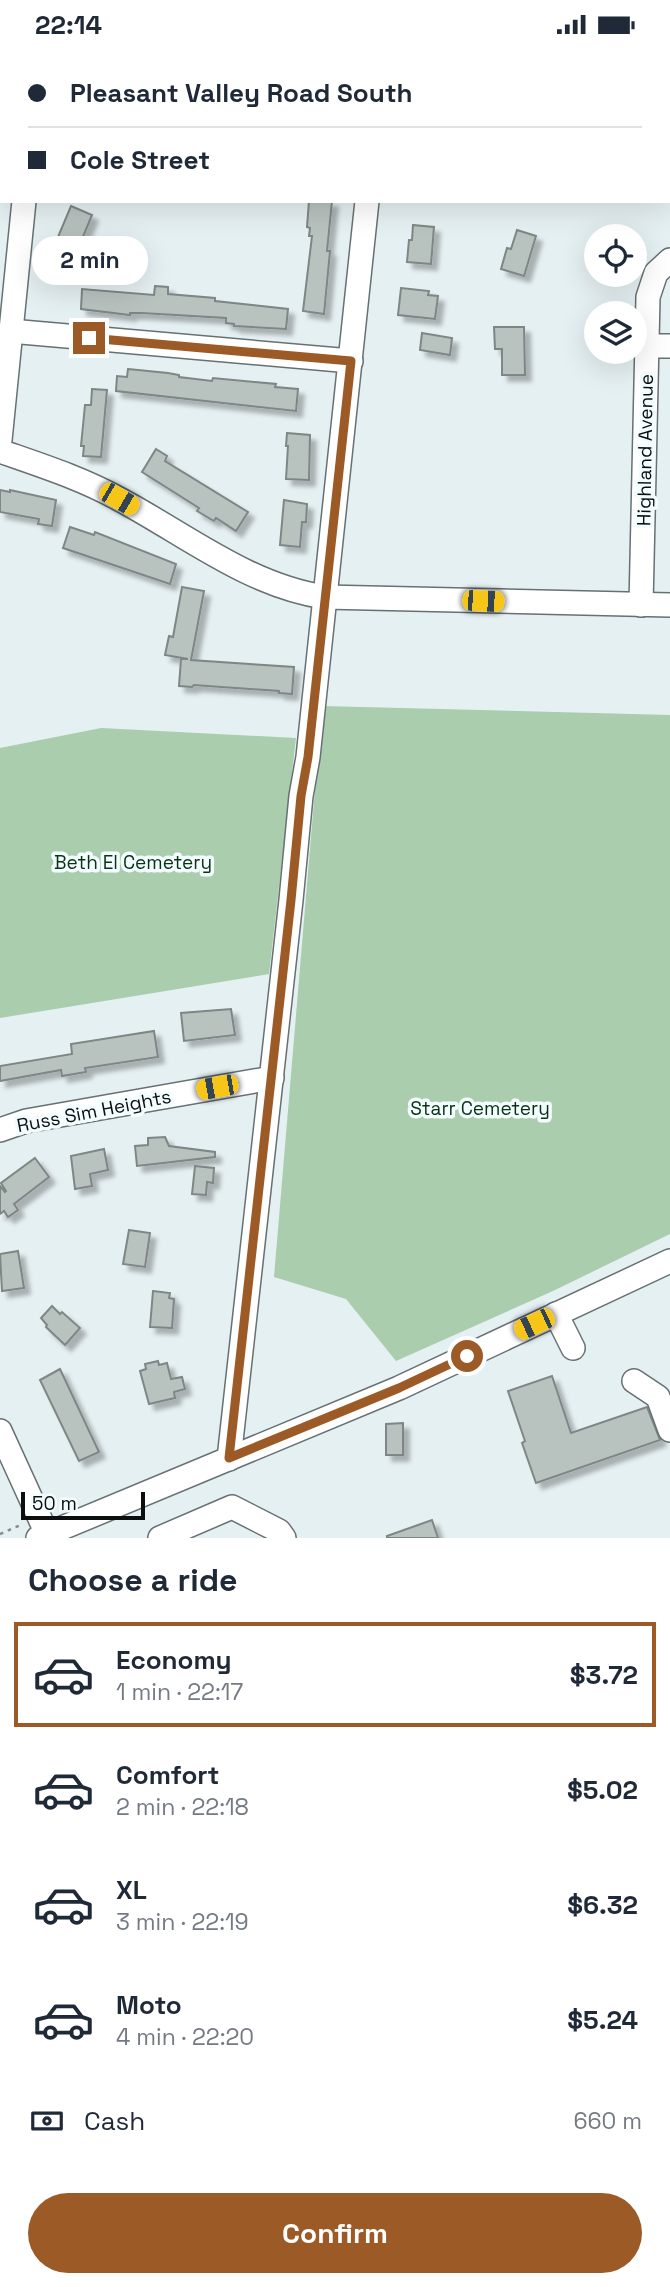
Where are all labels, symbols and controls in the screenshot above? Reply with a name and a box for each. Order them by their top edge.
text: 22:14 [35,8,102,42]
text: Pleasant Valley Road South [70,76,413,110]
text: Cole Street [70,143,210,177]
map controls [584,224,647,364]
button: locate [584,224,647,287]
callout: 2 min [31,237,147,285]
text: 2 min [60,245,120,275]
button: layers [584,301,647,364]
route end [73,322,105,354]
street label: Highland Avenue [631,374,659,526]
car [96,479,143,519]
car [462,590,505,612]
park label: Beth El Cemetery [54,850,212,875]
car [195,1073,240,1101]
street label: Russ Sim Heights [15,1084,173,1138]
park label: Starr Cemetery [410,1096,550,1121]
car [511,1306,558,1342]
route start [451,1340,483,1372]
scale bar [21,1489,145,1521]
text: 50 m [32,1491,77,1516]
text: Choose a ride [28,1560,238,1600]
icon: car [32,1643,95,1706]
text: Economy [116,1643,232,1677]
text: $3.72 [570,1658,638,1692]
text: 1 min · 22:17 [116,1677,243,1707]
icon: car [32,1758,95,1821]
text: Comfort [116,1758,219,1792]
text: $5.02 [567,1773,638,1807]
text: 2 min · 22:18 [116,1792,249,1822]
icon: car [32,1873,95,1936]
text: XL [116,1873,147,1907]
text: $6.32 [567,1888,638,1922]
text: 3 min · 22:19 [116,1907,249,1937]
icon: car [32,1988,95,2051]
text: Moto [116,1988,182,2022]
text: $5.24 [567,2003,638,2037]
text: 4 min · 22:20 [116,2022,254,2052]
icon: cash [28,2102,66,2140]
text: Cash [84,2104,145,2138]
text: 660 m [573,2106,642,2136]
button: Confirm [28,2193,642,2273]

